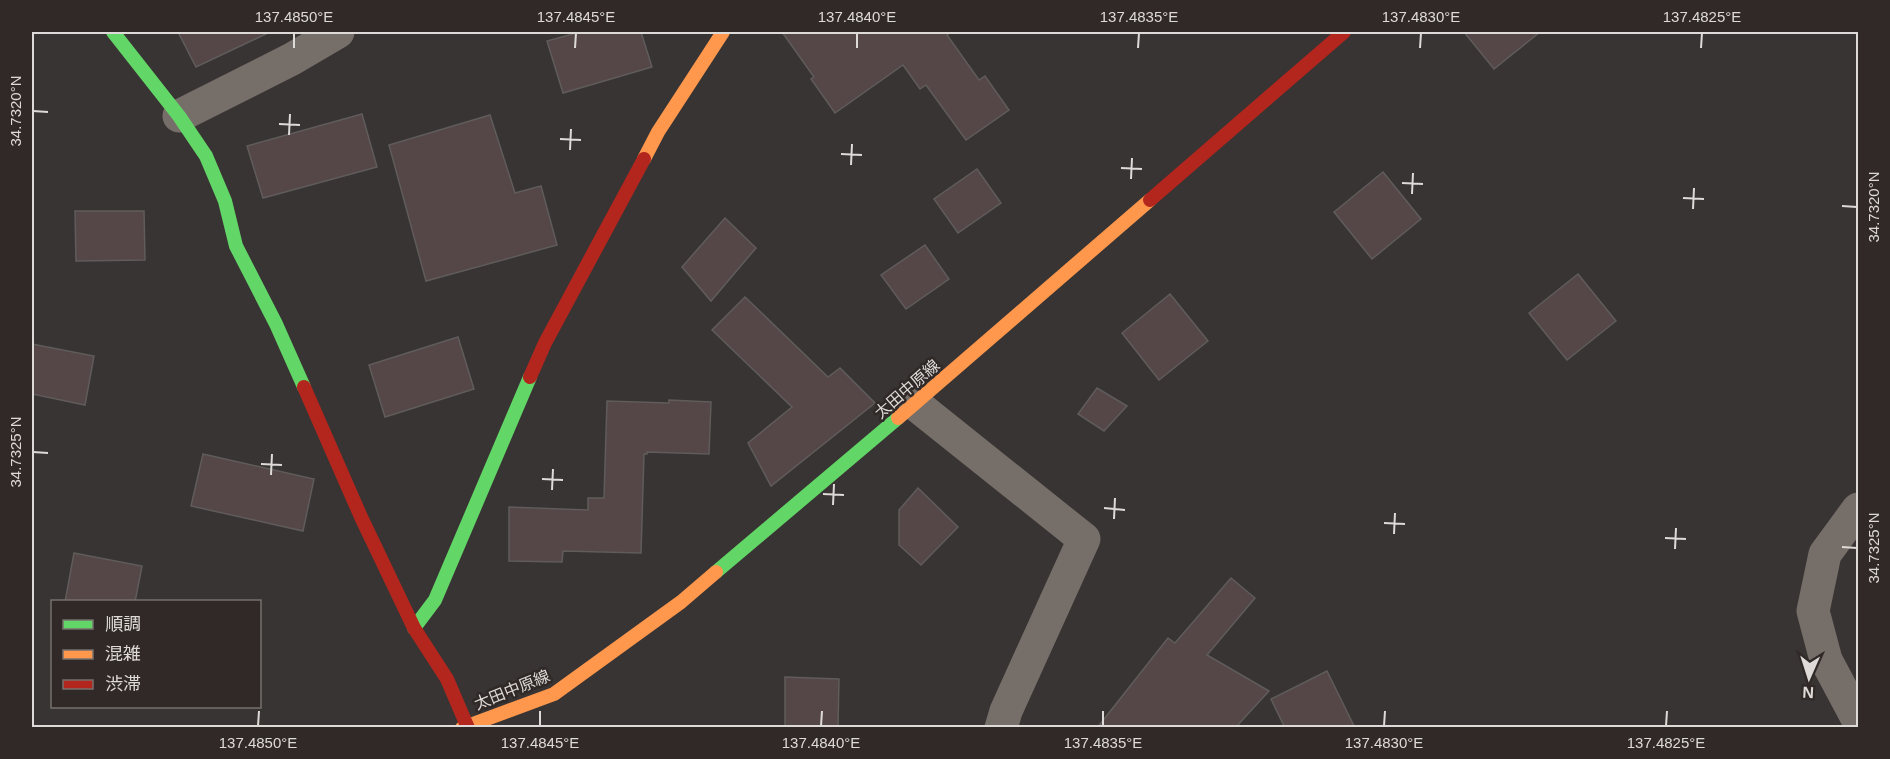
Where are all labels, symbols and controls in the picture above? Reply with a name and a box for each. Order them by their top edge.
text: 137.4850°E [255,8,333,25]
text: 137.4845°E [537,8,615,25]
text: 137.4840°E [818,8,896,25]
text: 137.4835°E [1100,8,1178,25]
text: 137.4830°E [1382,8,1460,25]
text: 137.4825°E [1663,8,1741,25]
text: 34.7320°N [7,75,24,147]
text: 34.7320°N [1865,171,1882,243]
street label: 太田中原線 [871,356,943,422]
text: 34.7325°N [7,416,24,488]
text: 34.7325°N [1865,512,1882,584]
legend [51,600,261,708]
text: 順調 [105,614,141,634]
text: 混雑 [105,644,141,664]
north arrow [1779,648,1839,708]
street label: 太田中原線 [472,667,552,713]
text: 渋滞 [105,674,141,694]
text: N [1802,684,1814,701]
text: 137.4850°E [219,734,297,751]
text: 137.4845°E [501,734,579,751]
text: 137.4840°E [782,734,860,751]
text: 137.4835°E [1064,734,1142,751]
text: 137.4830°E [1345,734,1423,751]
text: 137.4825°E [1627,734,1705,751]

